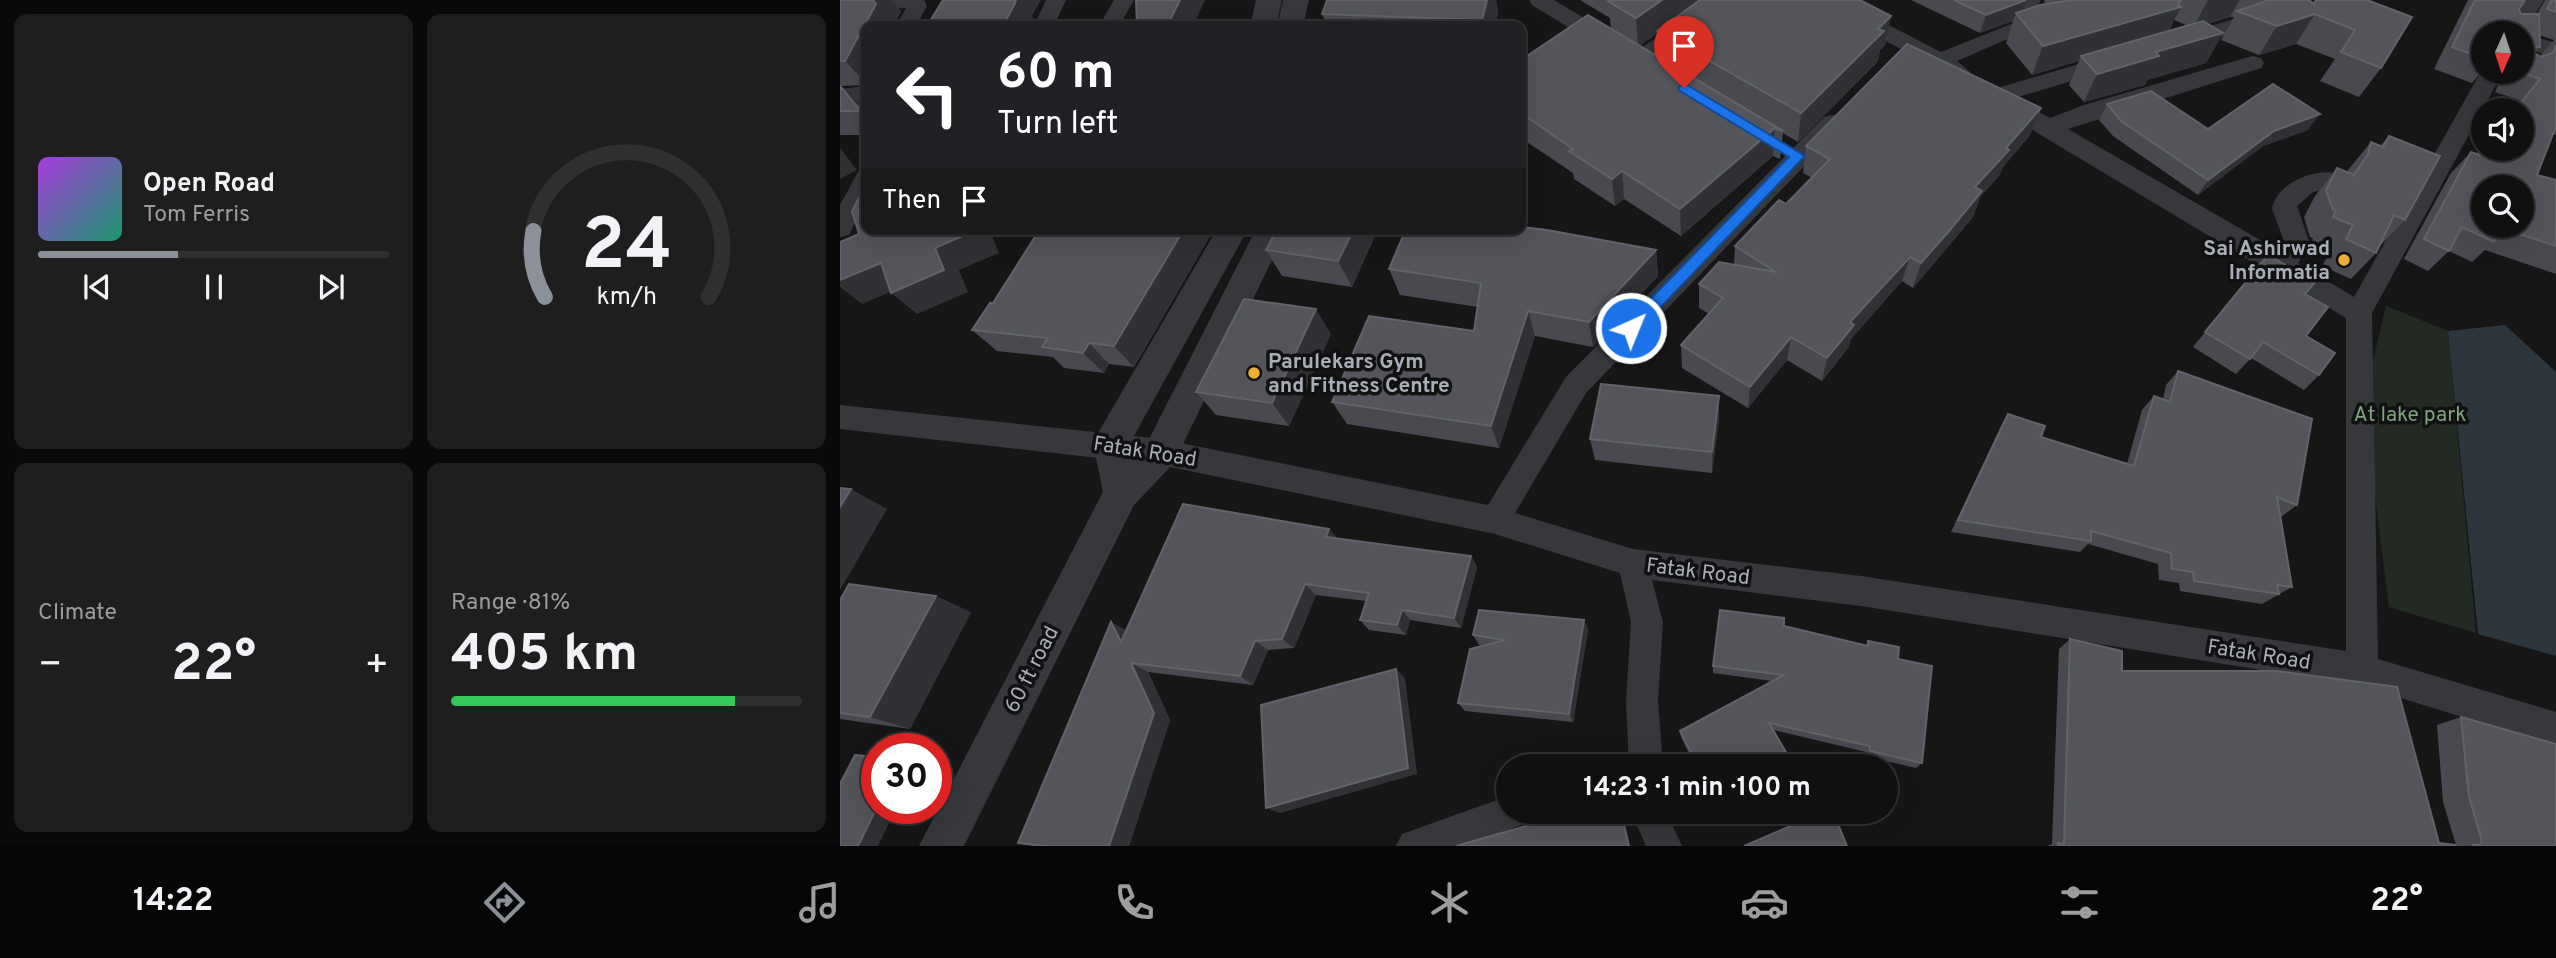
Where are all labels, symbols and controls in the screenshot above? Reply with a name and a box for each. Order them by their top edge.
pin [1654,16,1714,88]
north arrow [2471,21,2534,84]
map controls [2471,21,2534,238]
icon: arrive [1665,27,1703,65]
text: 60 m [997,44,1115,106]
icon: left [882,49,973,140]
button: sound [2471,98,2534,161]
text: Turn left [997,105,1118,145]
text: Open Road [143,168,275,201]
button: search [2471,175,2534,238]
icon: arrive [955,182,993,220]
text: Then [882,185,941,218]
text: Tom Ferris [143,201,250,230]
text: 24 [581,204,672,296]
place label: Sai Ashirwad Informatia [2203,236,2330,287]
marker: Sai Ashirwad Informatia [2336,252,2352,268]
icon: previous [78,268,116,306]
icon: pause [195,268,233,306]
icon: next [312,268,350,306]
text: km/h [596,282,657,314]
position arrow [1594,291,1668,365]
place label: Parulekars Gym and Fitness Centre [1268,349,1450,400]
marker: Parulekars Gym and Fitness Centre [1246,365,1262,381]
park label: At lake park [2354,402,2466,429]
street label: Fatak Road [1091,431,1198,474]
street label: Fatak Road [1644,553,1751,592]
text: Range · 81% [451,589,570,618]
text: Climate [38,599,117,628]
street label: 60 ft road [999,622,1066,718]
text: 405 km [451,623,638,689]
text: 22° [171,633,256,699]
street label: Fatak Road [2205,634,2312,677]
text: − [38,642,63,691]
text: + [364,642,389,691]
speed limit sign: 30 [861,733,952,824]
text: 14:23 · 1 min · 100 m [1583,772,1811,805]
icon: directions [480,878,529,927]
icon: music [795,878,844,927]
icon: phone [1110,878,1159,927]
icon: climate [1425,878,1474,927]
icon: car [1740,878,1789,927]
icon: filters [2055,878,2104,927]
text: 14:22 [133,882,213,922]
text: 22° [2370,882,2423,922]

